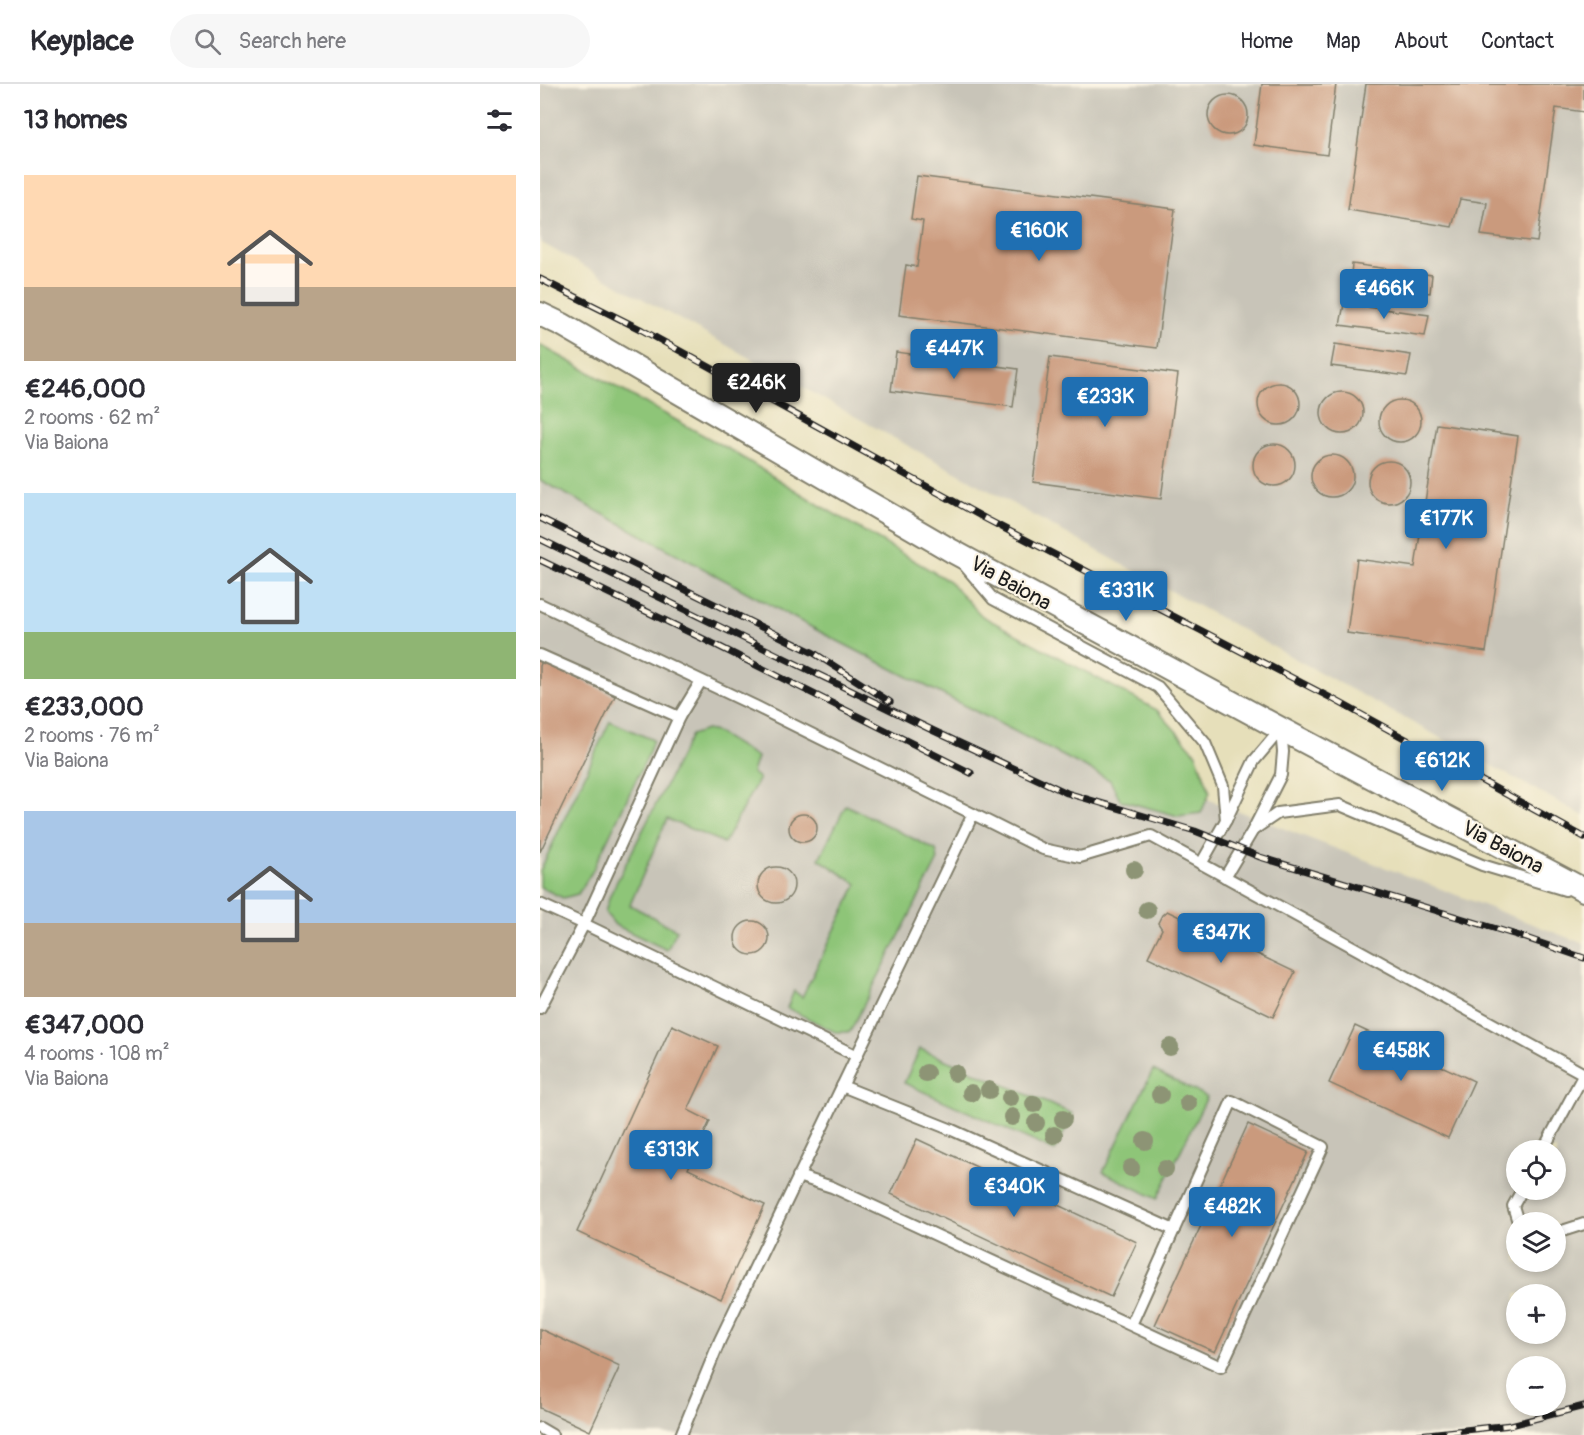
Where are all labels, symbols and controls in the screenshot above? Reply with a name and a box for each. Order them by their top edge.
search box [170,14,590,68]
text: Keyplace [30,24,134,59]
icon: search [191,25,224,58]
text: Search here [239,27,346,55]
text: Home [1240,28,1293,55]
text: Map [1326,28,1361,55]
text: About [1394,28,1448,55]
text: Contact [1481,28,1554,55]
text: 13 homes [24,104,127,136]
icon: filters [483,104,516,137]
pin: €160K [997,211,1081,262]
icon: home [216,214,324,322]
text: €160K [1010,218,1068,243]
pin: €466K [1342,269,1426,320]
text: €466K [1354,276,1414,301]
pin: €447K [912,329,996,380]
text: €447K [924,336,984,361]
pin: €246K [714,363,798,414]
text: €246K [726,370,786,395]
text: €246,000 [24,373,146,405]
pin: €233K [1063,377,1147,428]
text: €233K [1076,384,1134,409]
text: 2 rooms · 62 m² [24,405,160,430]
text: Via Baiona [24,430,109,455]
pin: €177K [1404,499,1488,550]
text: €177K [1419,506,1473,531]
icon: home [216,532,324,640]
street label: Via Baiona [965,550,1056,617]
pin: €331K [1084,571,1168,622]
text: €331K [1098,578,1154,603]
text: €233,000 [24,691,144,723]
text: 2 rooms · 76 m² [24,723,160,748]
pin: €612K [1400,741,1484,792]
text: Via Baiona [24,748,109,773]
text: €612K [1414,748,1470,773]
street label: Via Baiona [1457,815,1548,880]
icon: home [216,850,324,958]
pin: €347K [1179,913,1263,964]
text: €347K [1192,920,1250,945]
text: €347,000 [24,1009,144,1041]
pin: €458K [1359,1031,1443,1082]
text: €458K [1372,1038,1430,1063]
text: 4 rooms · 108 m² [24,1041,170,1066]
text: Via Baiona [24,1066,109,1091]
pin: €313K [629,1130,713,1181]
text: €313K [643,1137,699,1162]
map controls [1506,1140,1566,1416]
button: locate [1506,1140,1566,1200]
pin: €340K [972,1167,1056,1218]
text: €340K [983,1174,1045,1199]
pin: €482K [1190,1187,1274,1238]
text: €482K [1203,1194,1261,1219]
button: layers [1506,1212,1566,1272]
button: + [1506,1284,1566,1344]
button: − [1506,1356,1566,1416]

